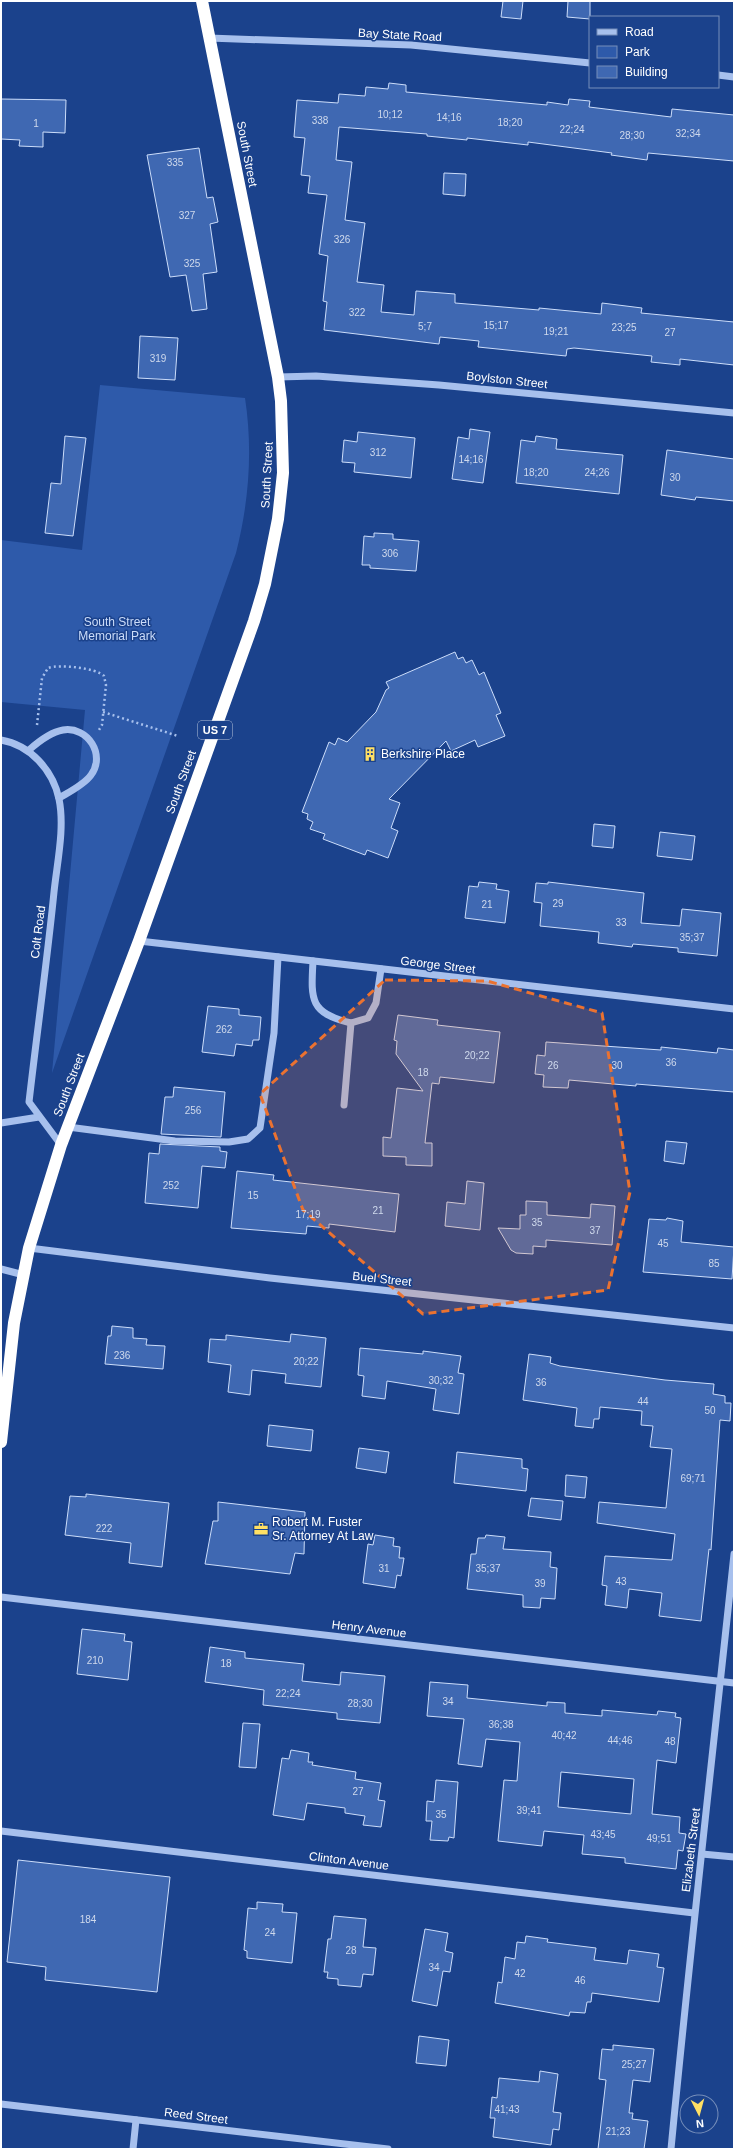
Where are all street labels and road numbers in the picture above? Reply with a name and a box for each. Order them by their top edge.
street label: Bay State Road [358,26,442,44]
street label: South Street [234,120,260,189]
street label: Boylston Street [466,369,549,391]
street label: South Street [258,441,276,509]
road number: US 7 [198,721,232,739]
street label: South Street [163,748,199,816]
street label: Colt Road [28,905,48,959]
street label: George Street [400,953,477,977]
street label: South Street [51,1051,88,1119]
street label: Buel Street [352,1269,413,1289]
street label: Henry Avenue [331,1617,407,1641]
street label: Elizabeth Street [679,1806,703,1893]
street label: Clinton Avenue [308,1849,390,1873]
street label: Reed Street [163,2105,229,2127]

